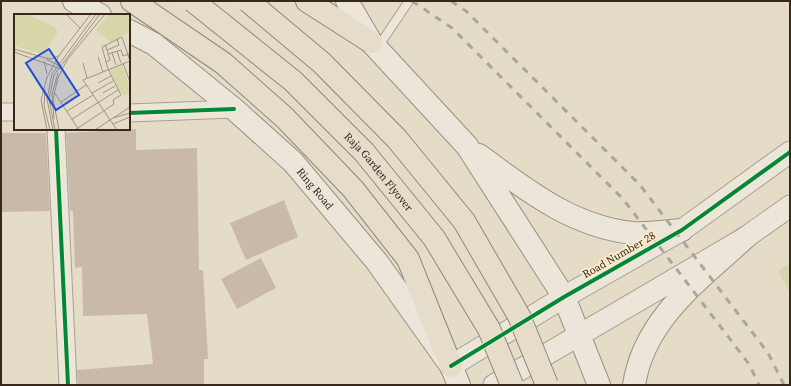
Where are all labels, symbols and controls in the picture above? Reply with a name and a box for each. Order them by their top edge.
inset map [14,14,130,130]
street label: Raja Garden Flyover [341,129,417,215]
street label: Ring Road [293,164,338,213]
street label: Road Number 28 [580,228,658,282]

